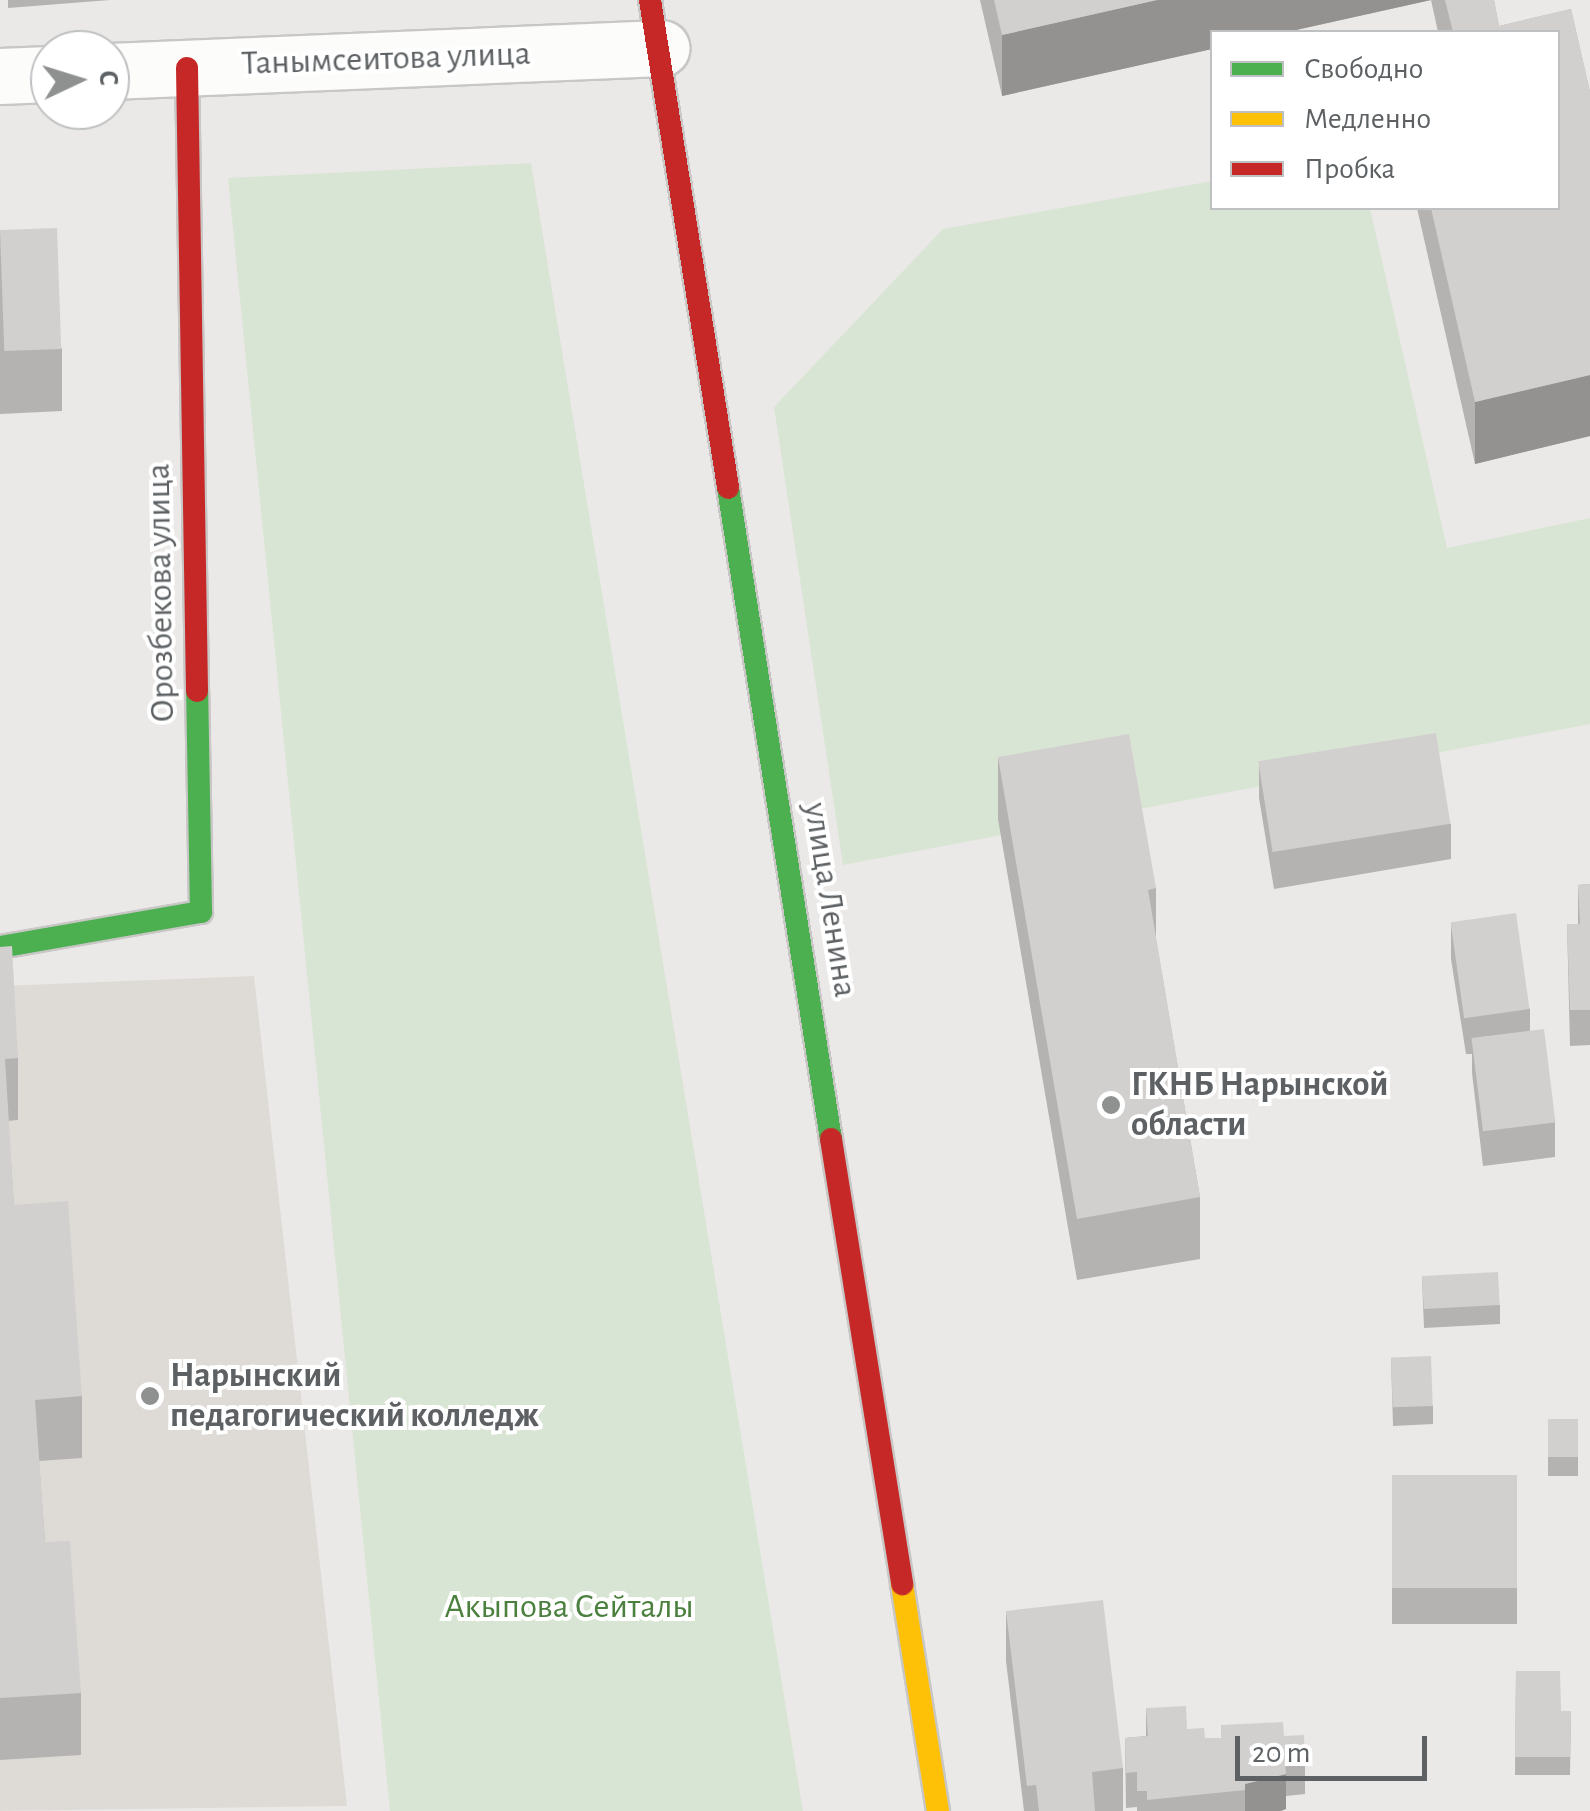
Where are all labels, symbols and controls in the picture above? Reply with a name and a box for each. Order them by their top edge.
north arrow [30,30,130,130]
legend [1210,30,1560,210]
street label: Танымсеитова улица [241,33,531,85]
text: Свободно [1304,54,1423,84]
text: С [93,69,122,87]
text: Медленно [1304,104,1431,134]
text: Пробка [1304,154,1395,184]
street label: Орозбекова улица [138,463,184,723]
street label: улица Ленина [794,800,866,1000]
place label: ГКНБ Нарынской области [1131,1064,1388,1146]
marker: ГКНБ Нарынской области [1100,1094,1122,1116]
place label: Нарынский педагогический колледж [170,1355,539,1437]
marker: Нарынский педагогический колледж [139,1385,161,1407]
park label: Акыпова Сейталы [444,1586,694,1628]
scale bar [1240,1716,1432,1778]
text: 20 m [1252,1738,1310,1768]

